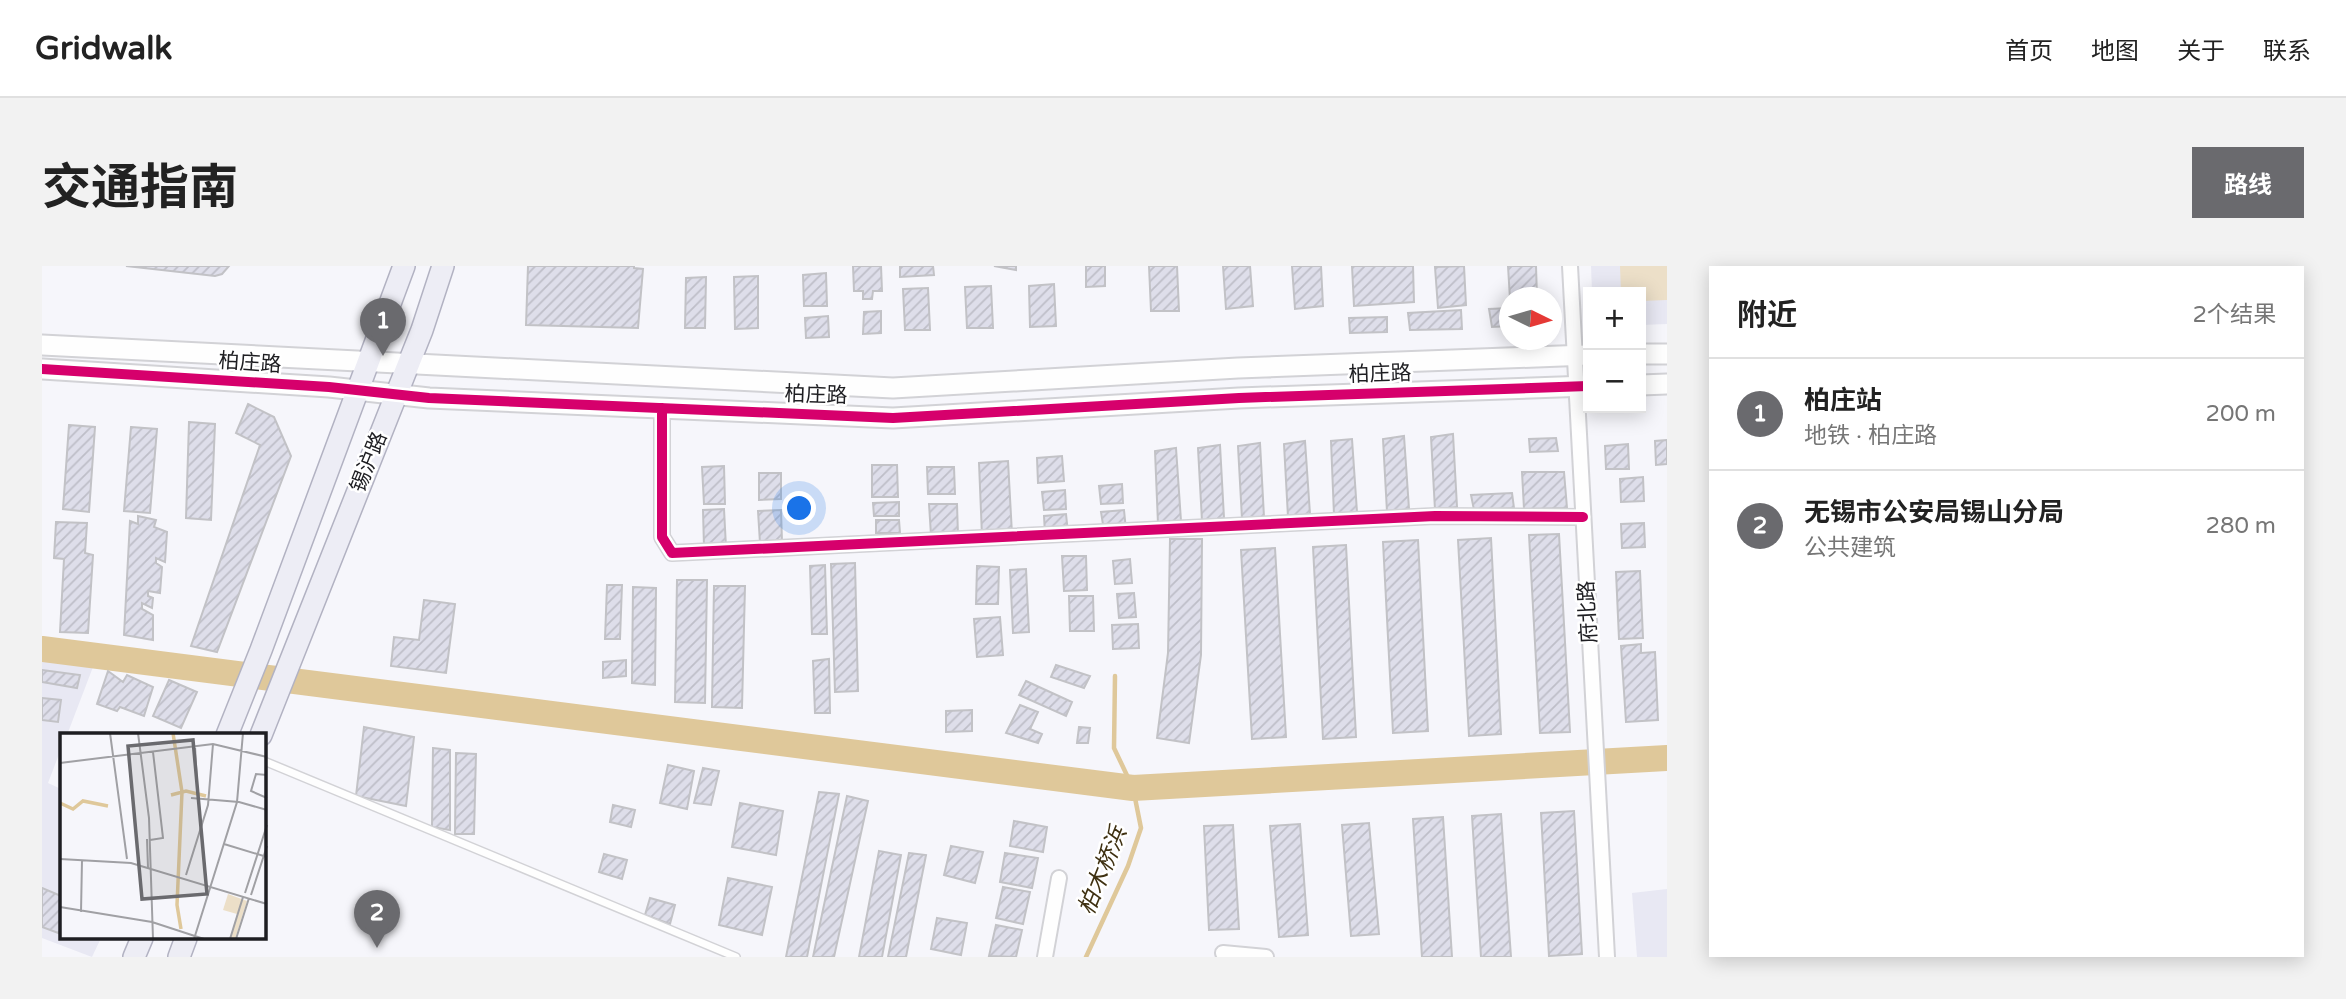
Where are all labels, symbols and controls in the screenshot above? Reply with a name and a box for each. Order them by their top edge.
text: Gridwalk [35,29,172,68]
text: 首页 [2005,37,2053,66]
text: 地图 [2091,37,2139,66]
text: 关于 [2177,37,2225,66]
text: 联系 [2263,37,2311,66]
button: 路线 [2192,147,2304,218]
text: 交通指南 [42,159,238,218]
north arrow [1499,287,1562,350]
map controls [1583,287,1646,413]
button: + [1583,287,1646,350]
text: 附近 [1737,297,1797,334]
pin: 1 [360,298,406,356]
text: 2个结果 [2193,301,2276,329]
street label: 柏庄路 [218,348,282,378]
button: − [1583,350,1646,413]
street label: 柏庄路 [1348,360,1412,388]
street label: 柏庄路 [784,381,848,409]
text: 柏庄站 [1804,385,1882,416]
text: 1 [1753,400,1767,428]
text: 200 m [2206,400,2276,428]
text: 地铁 · 柏庄路 [1804,422,1937,450]
street label: 锡沪路 [346,428,392,496]
your location [782,491,816,525]
text: 无锡市公安局锡山分局 [1804,497,2064,528]
text: 2 [1753,512,1767,540]
text: 280 m [2206,512,2276,540]
text: 公共建筑 [1804,534,1896,562]
street label: 府北路 [1574,580,1602,644]
inset map [60,733,266,940]
water label: 柏木桥浜 [1073,821,1134,919]
pin: 2 [354,890,400,948]

